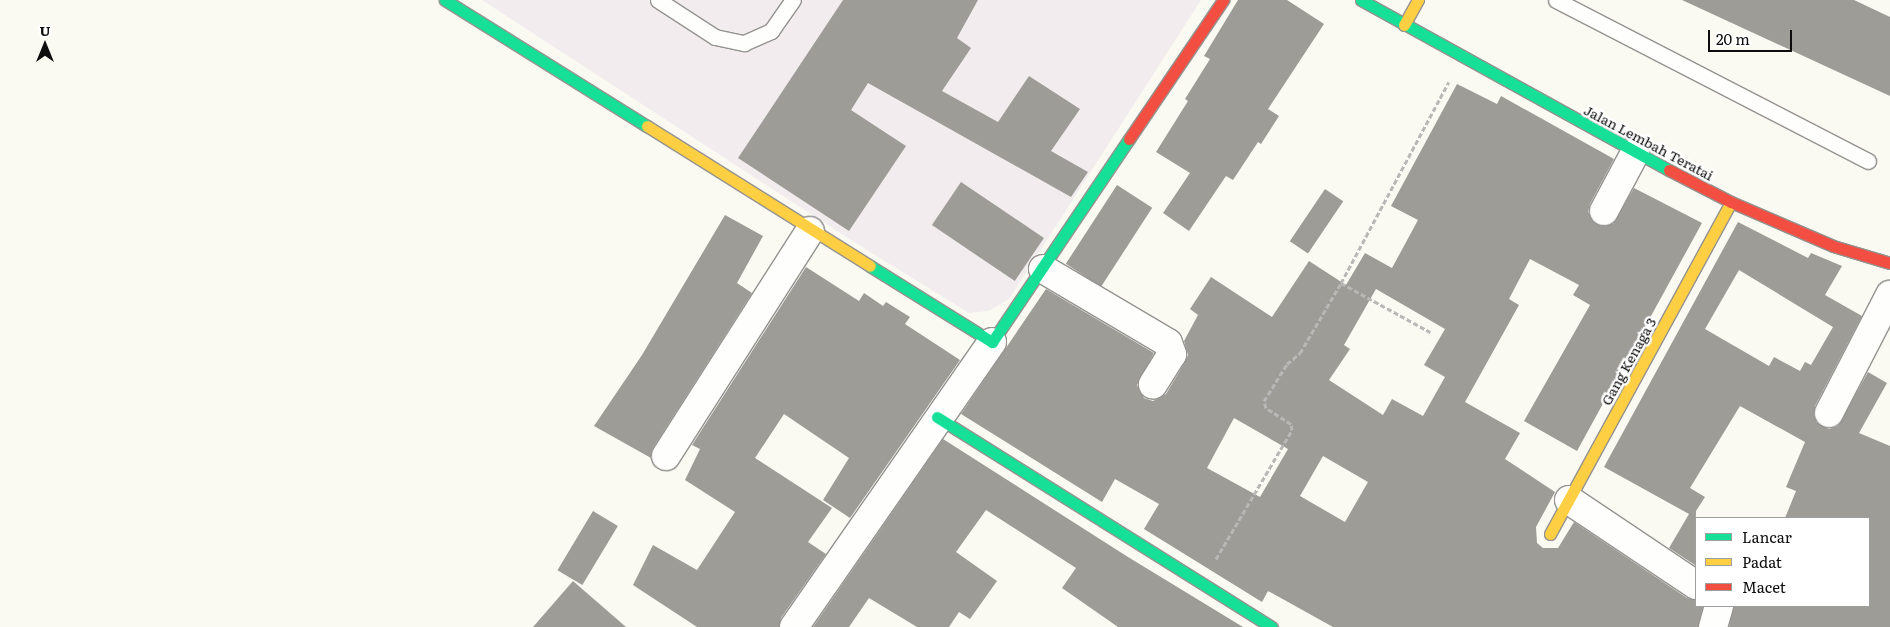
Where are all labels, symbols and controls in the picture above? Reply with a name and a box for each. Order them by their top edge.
north arrow [20,20,70,70]
text: U [39,20,51,40]
scale bar [1710,20,1794,52]
text: 20 m [1716,27,1750,50]
street label: Jalan Lembah Teratai [1581,101,1717,183]
street label: Gang Kenaga 3 [1597,314,1659,408]
legend [1695,517,1870,607]
text: Lancar [1742,525,1792,548]
text: Padat [1742,550,1782,573]
text: Macet [1742,575,1786,598]

